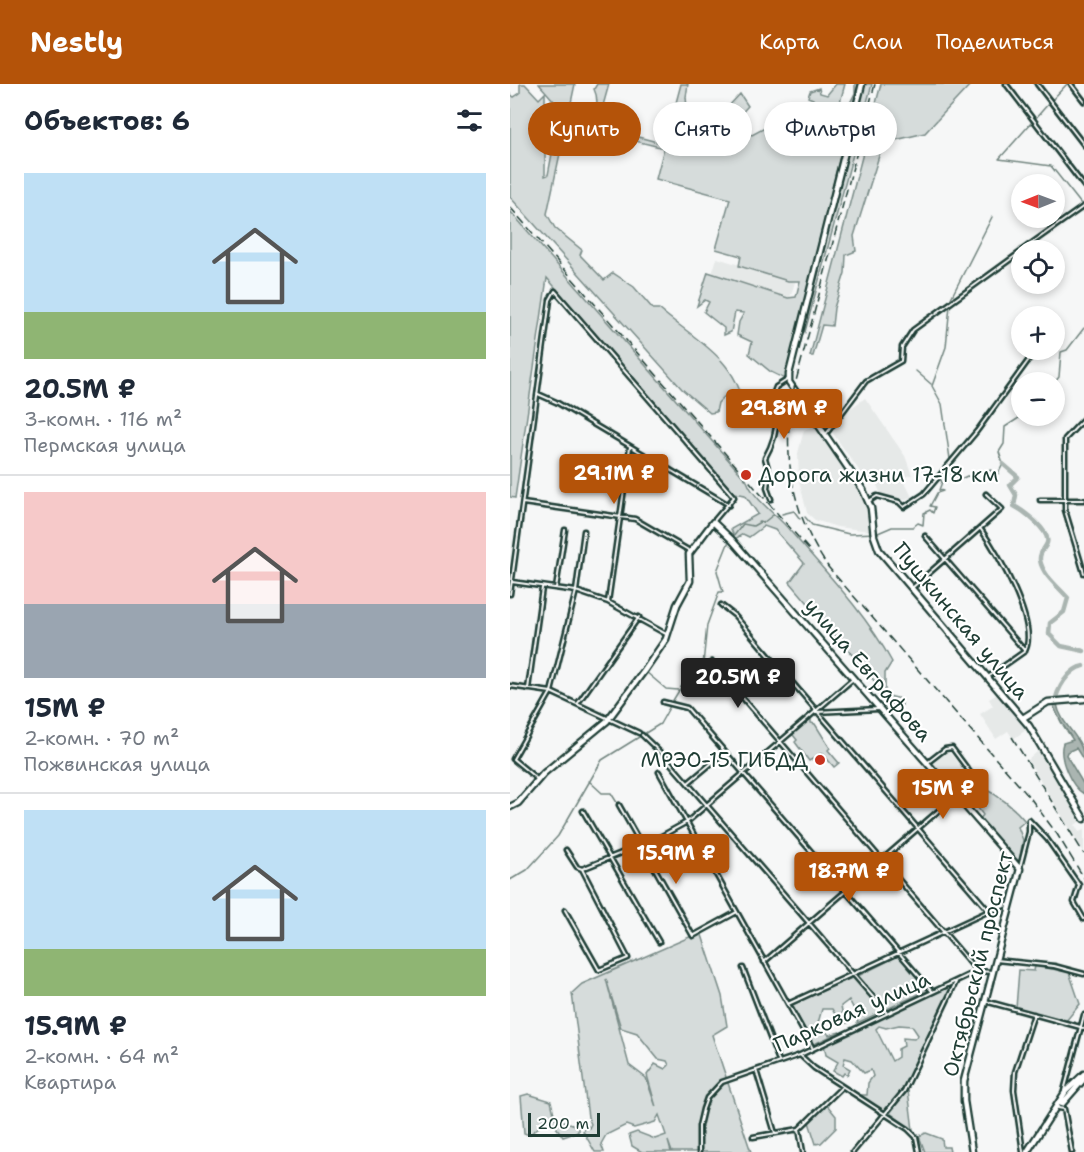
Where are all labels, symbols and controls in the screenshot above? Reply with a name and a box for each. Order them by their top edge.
text: Nestly [30,23,123,61]
text: Карта [759,28,819,56]
text: Слои [852,28,903,56]
text: Поделиться [936,28,1054,56]
chip: Купить [528,102,641,156]
chip: Снять [653,102,752,156]
chip: Фильтры [764,102,897,156]
text: Объектов: 6 [24,103,190,138]
icon: filters [453,104,486,137]
north arrow [1011,174,1065,228]
map controls [1011,174,1065,426]
icon: home [201,212,309,320]
button: locate [1011,240,1065,294]
button: + [1011,306,1065,360]
text: 20.5M ₽ [24,371,136,406]
button: − [1011,372,1065,426]
pin: 29.8M ₽ [729,389,839,440]
text: 29.8M ₽ [740,395,828,421]
text: 3-комн. · 116 m² [24,406,182,432]
text: Пермская улица [24,432,186,458]
pin: 29.1M ₽ [559,454,669,505]
text: 29.1M ₽ [573,460,655,486]
place label: Дорога жизни 17-18 км [758,461,998,489]
marker: Дорога жизни 17-18 км [739,468,753,482]
icon: home [201,531,309,639]
street label: Пушкинская улица [887,536,1035,706]
street label: улица Евграфова [798,592,938,748]
pin: 20.5M ₽ [683,658,793,709]
text: 20.5M ₽ [695,664,781,690]
text: 15M ₽ [24,690,106,725]
text: 2-комн. · 70 m² [24,725,179,751]
place label: МРЭО-15 ГИБДД [641,746,808,774]
text: Пожвинская улица [24,751,210,777]
marker: МРЭО-15 ГИБДД [813,753,827,767]
pin: 15M ₽ [901,769,985,820]
text: 15M ₽ [912,775,974,801]
pin: 15.9M ₽ [621,834,731,885]
text: 15.9M ₽ [636,840,716,866]
street label: Октябрьский проспект [936,848,1020,1080]
icon: home [201,849,309,957]
pin: 18.7M ₽ [794,852,904,903]
text: 18.7M ₽ [808,858,890,884]
street label: Парковая улица [769,965,935,1059]
text: 15.9M ₽ [24,1008,127,1043]
text: 2-комн. · 64 m² [24,1043,179,1069]
text: Квартира [24,1069,116,1095]
scale bar [528,1110,600,1138]
text: 200 m [537,1113,589,1134]

